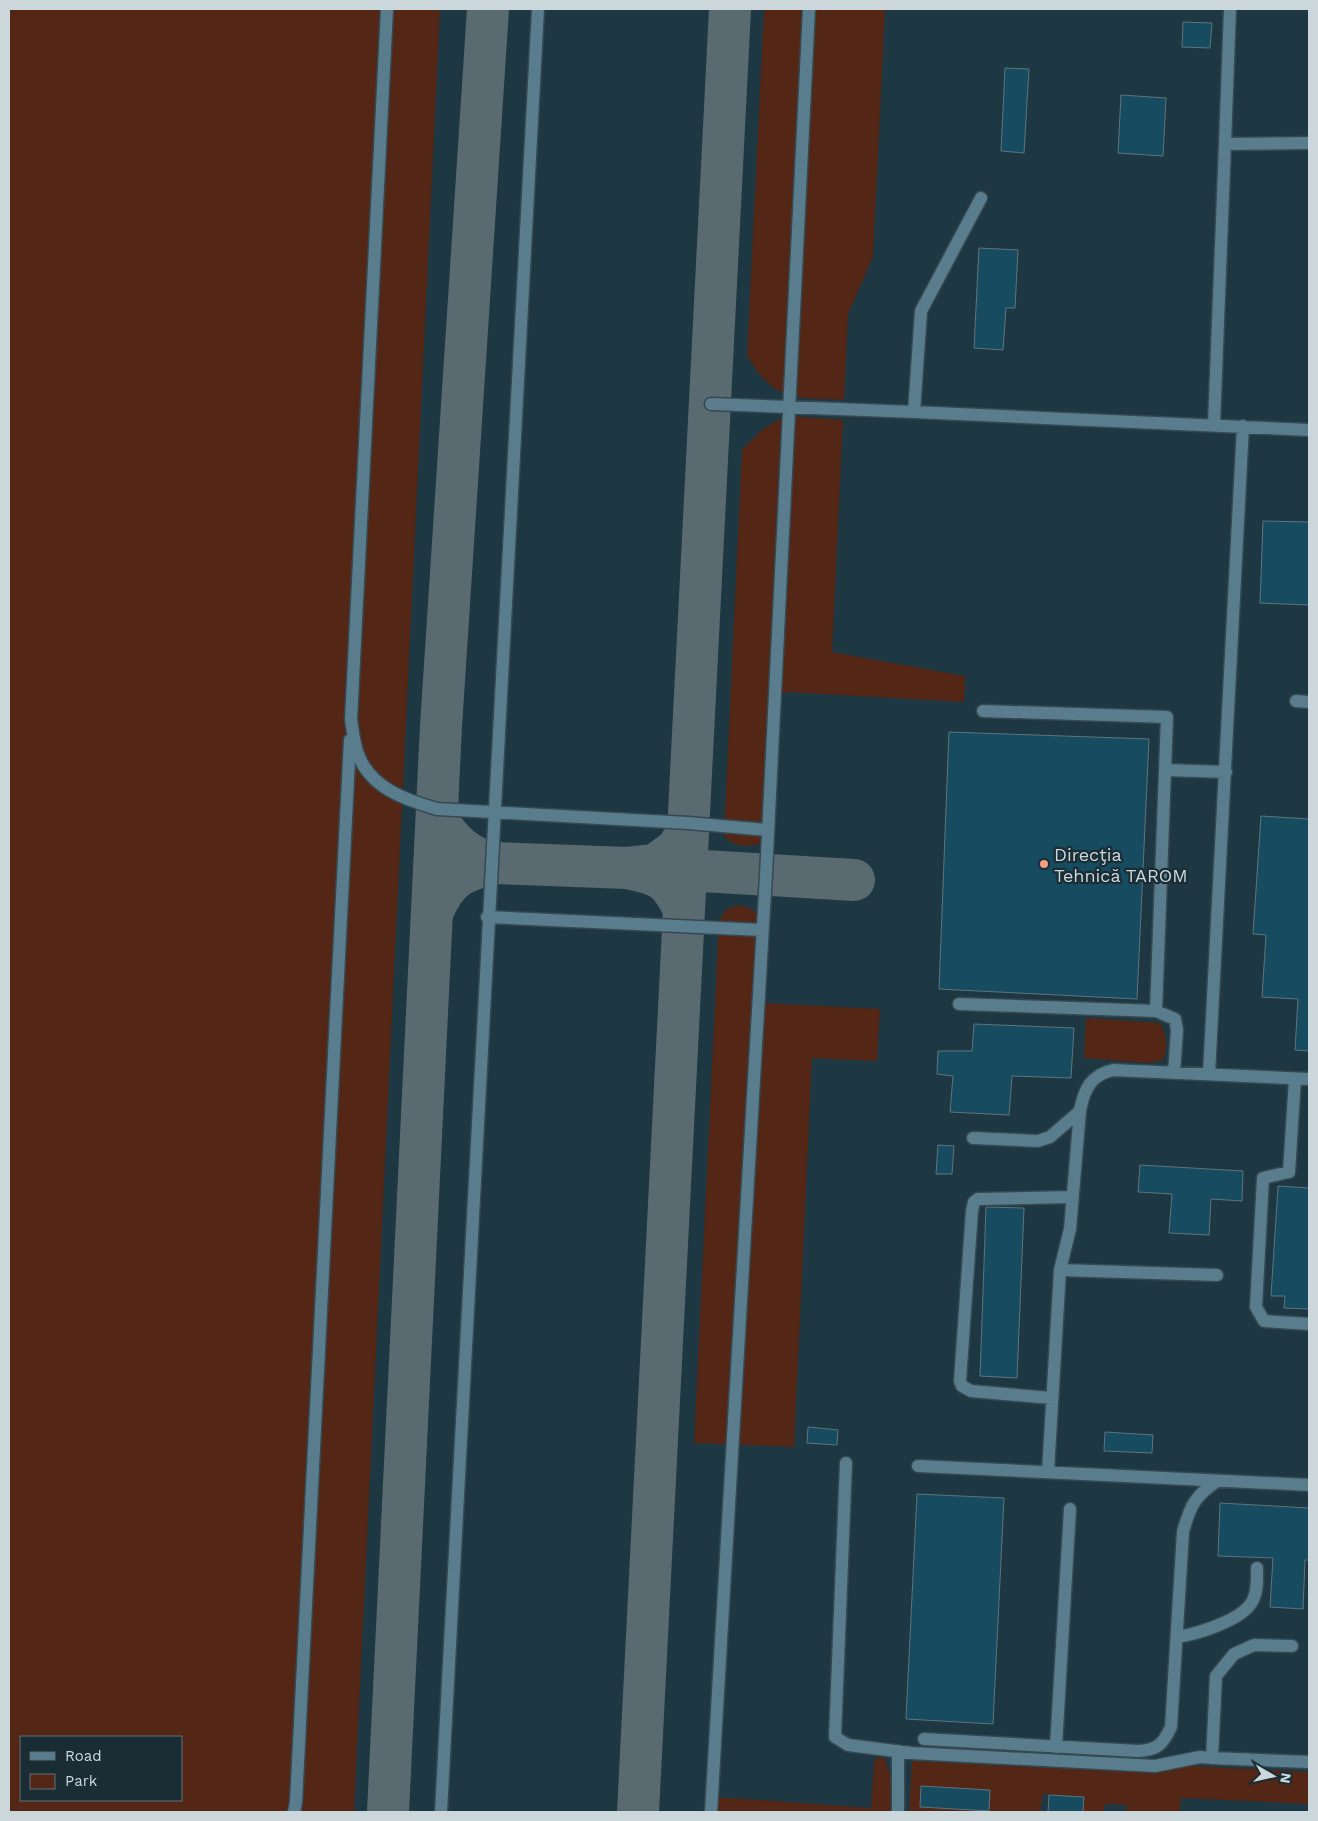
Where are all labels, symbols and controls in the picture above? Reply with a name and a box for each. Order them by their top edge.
place label: Direcţia Tehnică TAROM [1054,844,1188,886]
marker: Direcţia Tehnică TAROM [1038,858,1050,870]
legend [20,1736,182,1801]
text: Road [65,1747,102,1765]
north arrow [1248,1751,1298,1801]
text: Park [65,1772,98,1790]
text: N [1277,1772,1295,1784]

